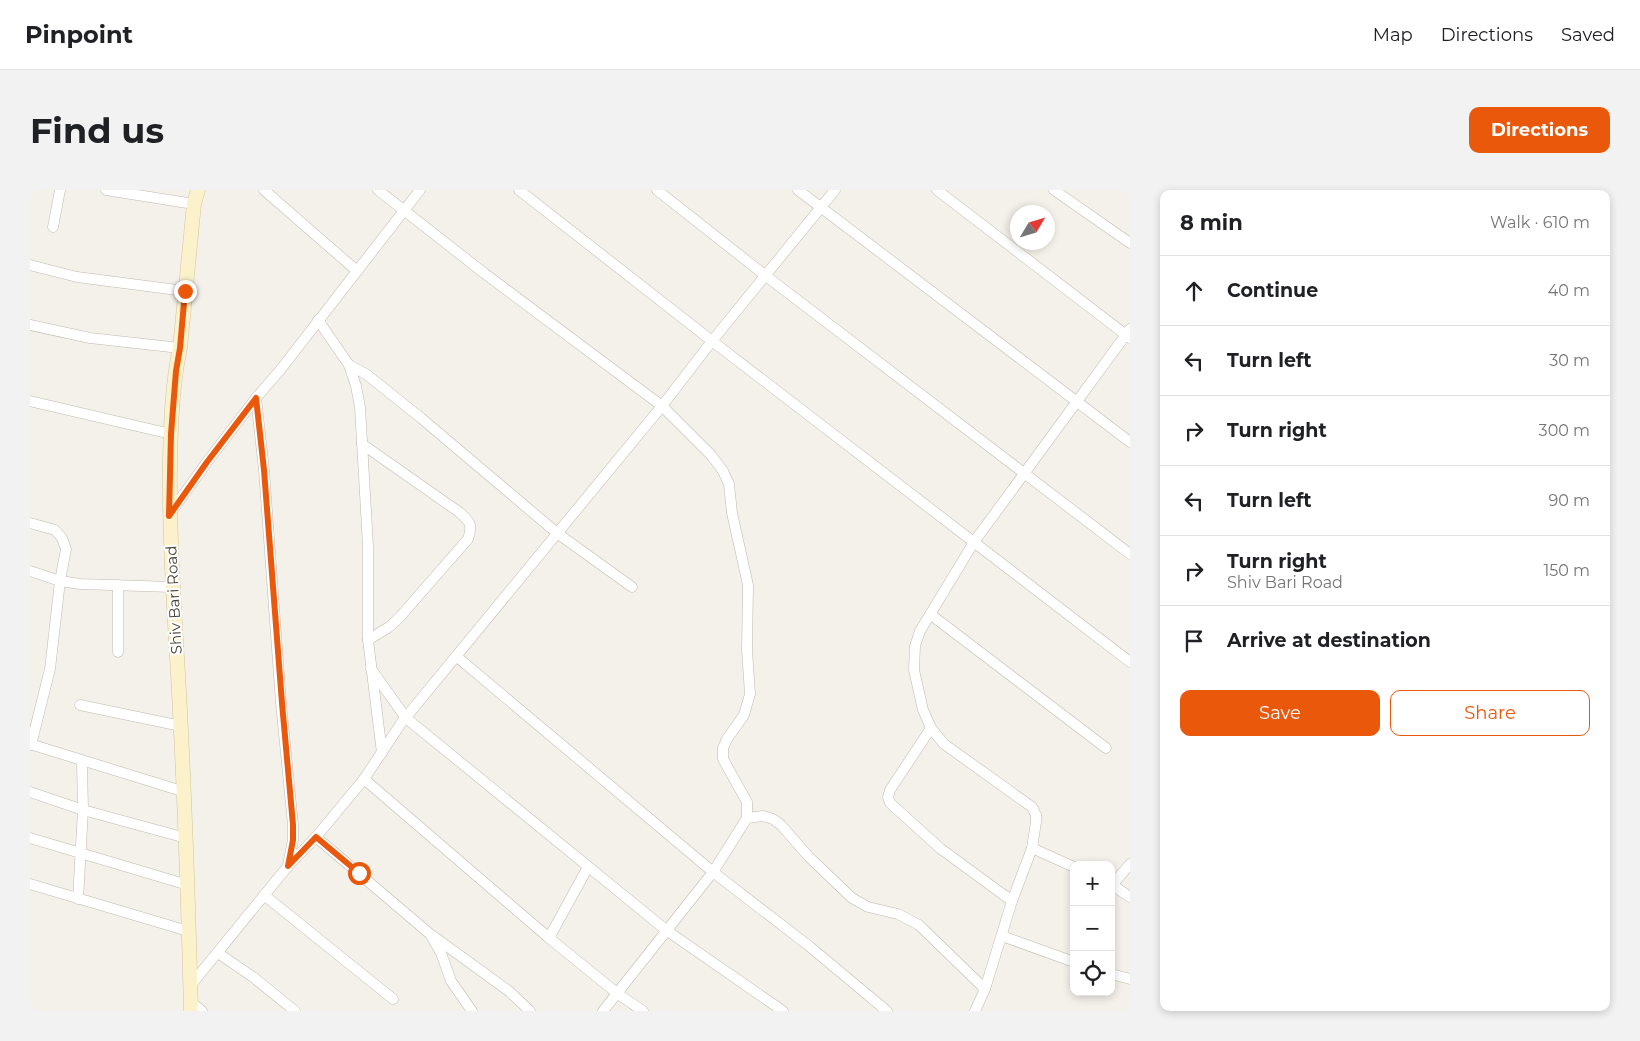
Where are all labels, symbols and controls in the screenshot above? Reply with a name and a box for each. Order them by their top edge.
text: Pinpoint [25,20,133,49]
text: Map [1373,24,1413,46]
text: Directions [1441,24,1533,46]
text: Saved [1561,24,1615,46]
button: Directions [1469,107,1610,153]
text: Find us [30,109,164,152]
north arrow [1010,205,1055,250]
text: 8 min [1180,210,1243,235]
text: Walk · 610 m [1490,213,1590,232]
icon: ahead [1180,277,1208,305]
text: Continue [1227,279,1318,302]
route end [174,280,197,303]
text: 40 m [1548,281,1590,300]
icon: left [1180,347,1208,375]
text: Turn left [1227,349,1312,372]
text: 30 m [1549,351,1590,370]
icon: right [1180,417,1208,445]
text: Turn right [1227,419,1327,442]
text: 300 m [1539,421,1590,440]
icon: left [1180,487,1208,515]
text: Turn left [1227,489,1312,512]
text: 90 m [1548,491,1590,510]
street label: Shiv Bari Road [161,545,186,655]
text: Turn right [1227,550,1327,573]
icon: right [1180,557,1208,585]
text: 150 m [1543,561,1590,580]
text: Shiv Bari Road [1227,573,1343,592]
icon: arrive [1180,627,1208,655]
text: Arrive at destination [1227,629,1431,652]
button: Save [1180,690,1380,736]
button: Share [1390,690,1590,736]
map controls [1070,861,1115,996]
button: + [1070,861,1115,906]
route start [348,862,371,885]
button: − [1070,906,1115,951]
button: locate [1070,951,1115,996]

